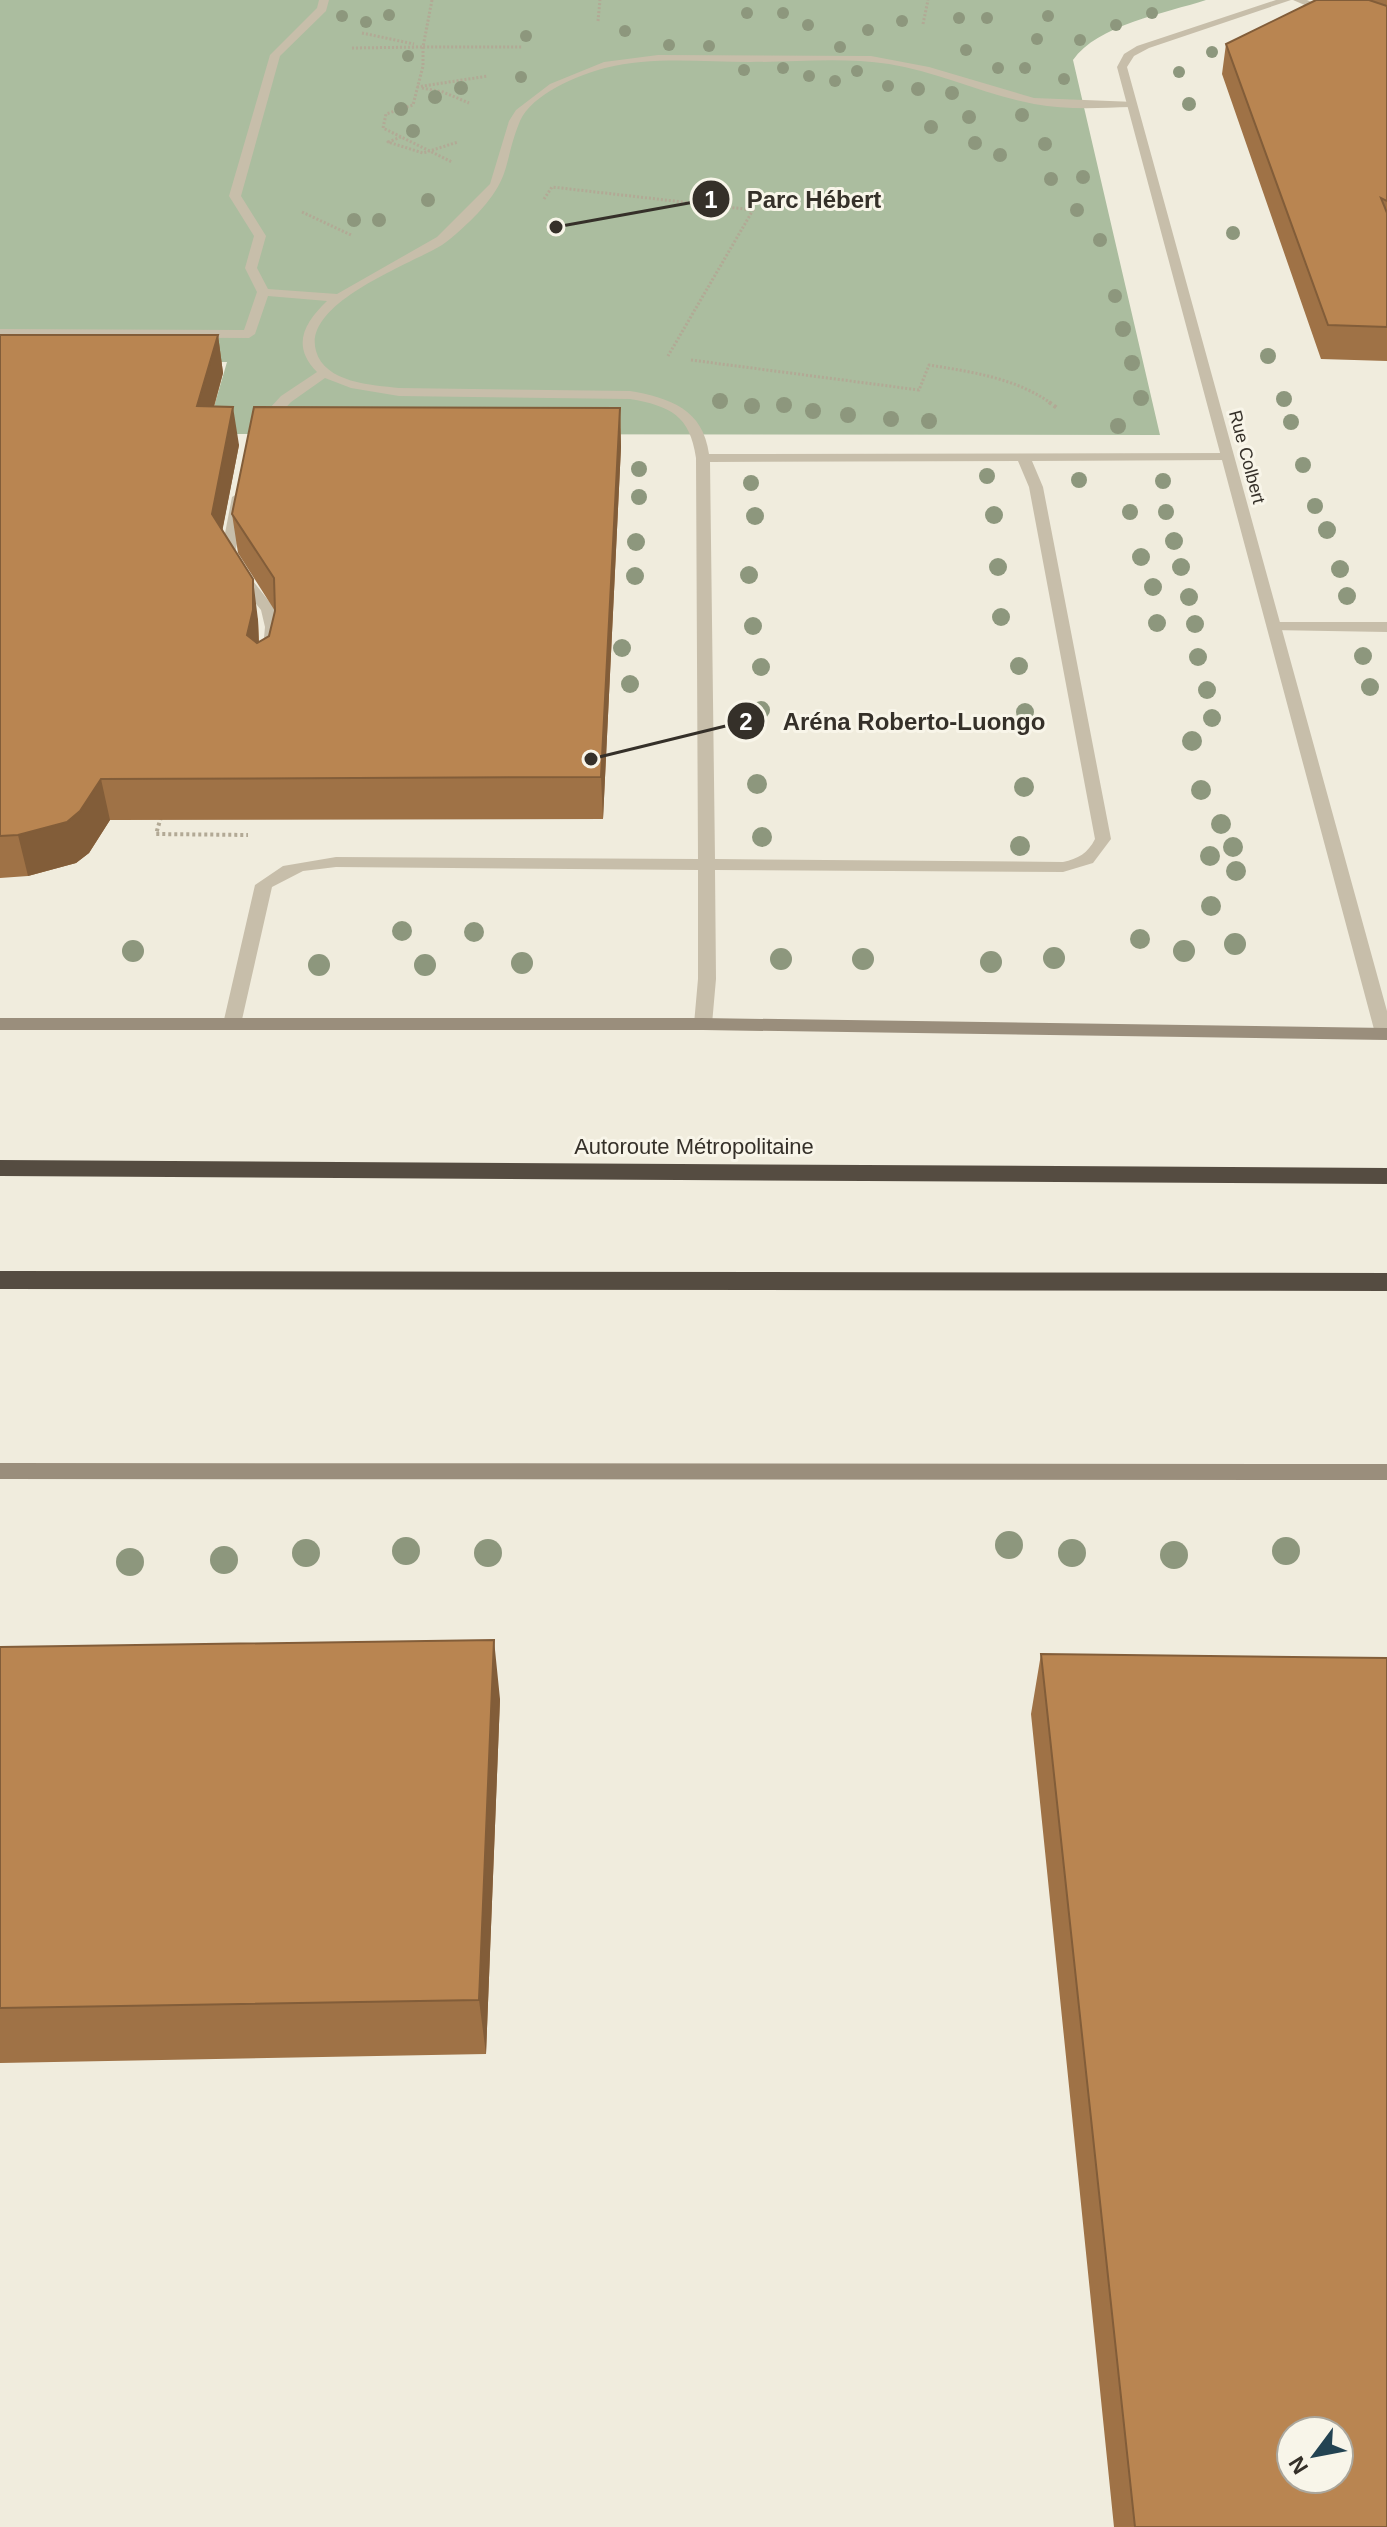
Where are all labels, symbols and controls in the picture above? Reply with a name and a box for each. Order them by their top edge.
callout: Parc Hébert [691,175,898,223]
text: 1 [704,186,718,213]
text: Parc Hébert [747,186,881,213]
street label: Rue Colbert [1225,408,1269,506]
callout: Aréna Roberto-Luongo [726,697,1061,745]
text: 2 [739,708,753,735]
text: Aréna Roberto-Luongo [783,708,1045,735]
street label: Autoroute Métropolitaine [574,1134,814,1159]
north arrow [1275,2415,1355,2495]
text: N [1284,2452,1313,2479]

